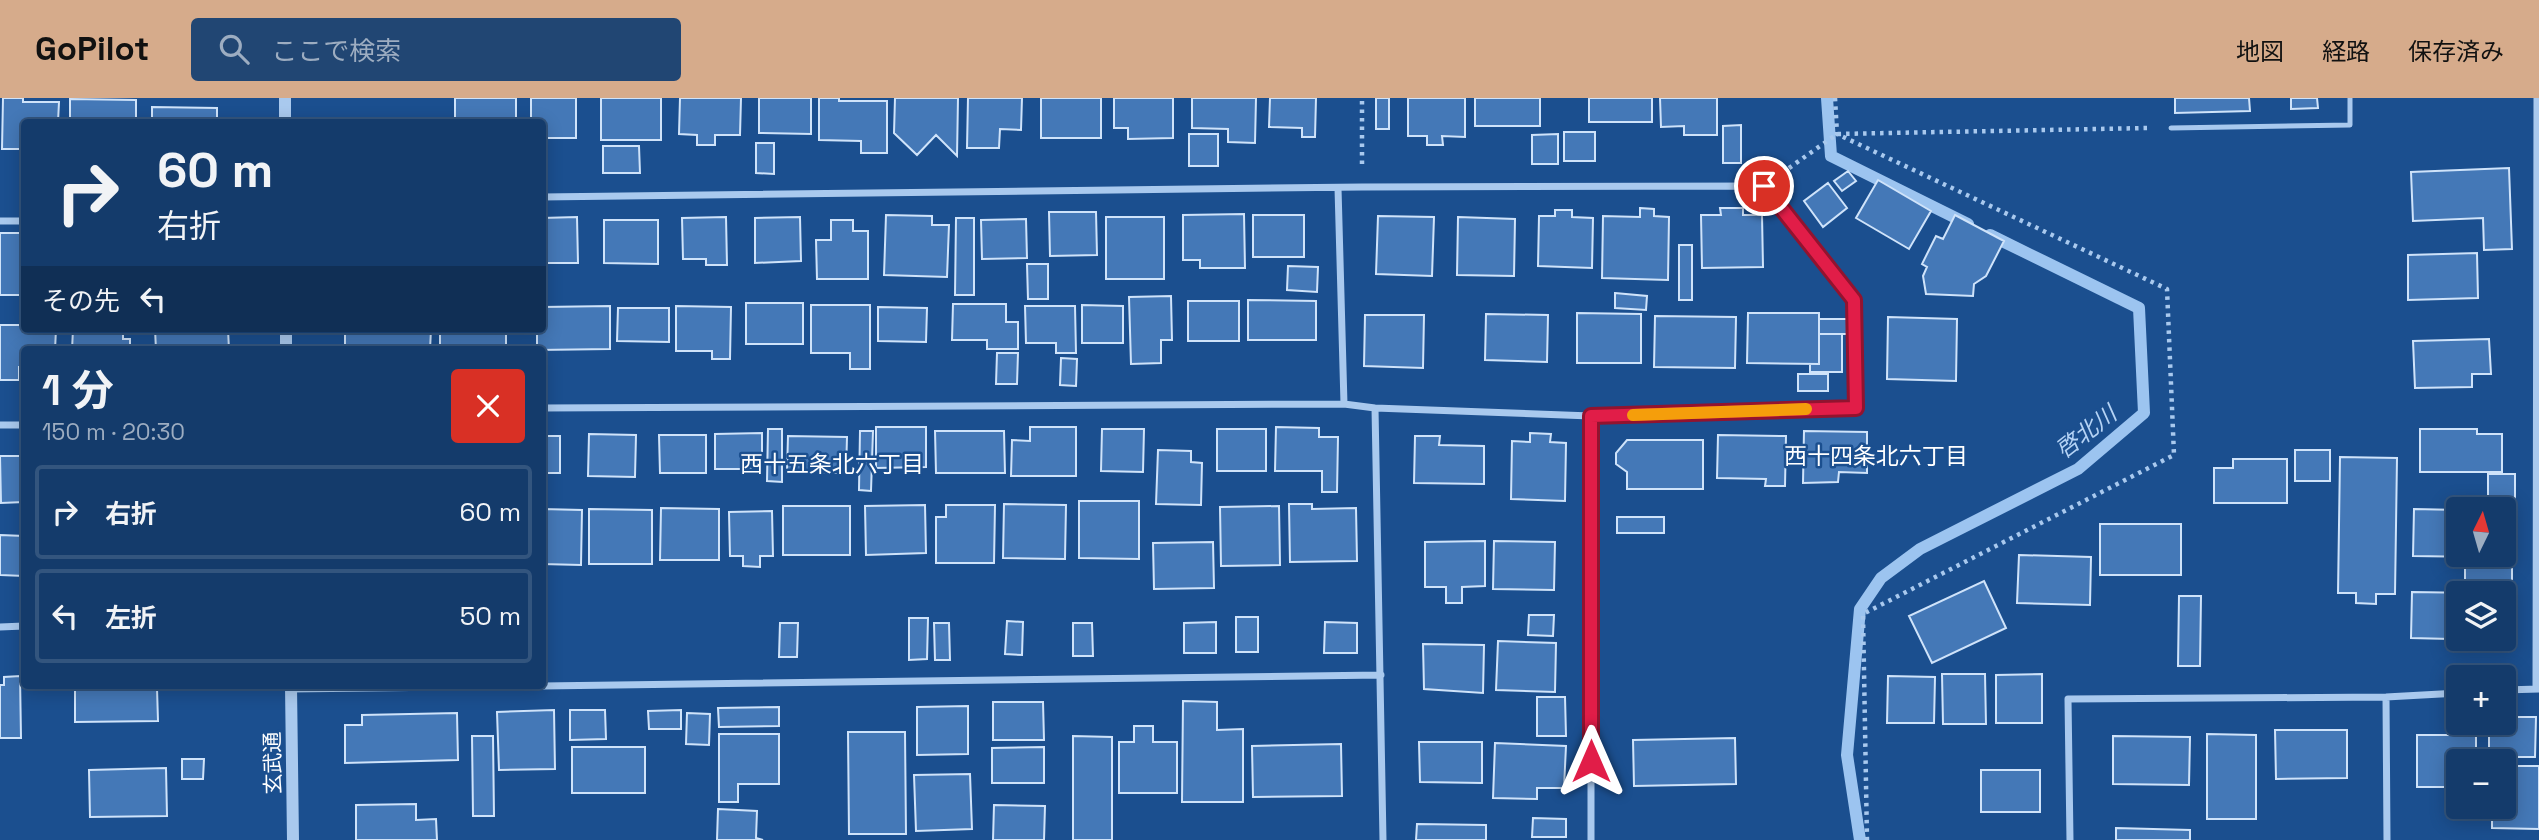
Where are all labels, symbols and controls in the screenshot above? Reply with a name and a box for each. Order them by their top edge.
search box [191,18,681,81]
text: GoPilot [35,28,149,70]
icon: search [215,30,253,68]
text: ここで検索 [271,34,401,68]
text: 地図 [2236,36,2284,67]
text: 経路 [2322,36,2370,67]
text: 保存済み [2408,36,2504,67]
text: 60 m [157,139,273,201]
icon: right [42,147,133,238]
pin [1734,156,1794,216]
icon: arrive [1745,167,1783,205]
text: 右折 [157,206,221,246]
icon: left [134,280,172,318]
text: その先 [42,284,120,318]
text: 1 分 [42,364,114,417]
button: close [451,369,525,443]
water label: 啓北川 [2050,397,2125,465]
text: 150 m · 20:30 [42,417,185,447]
district label: 西十四条北六丁目 [1784,441,1968,471]
district label: 西十五条北六丁目 [740,449,924,479]
icon: right [46,493,84,531]
text: 60 m [459,495,521,529]
text: 右折 [105,497,157,531]
north arrow [2446,497,2516,567]
map controls [2446,497,2516,819]
button: layers [2446,581,2516,651]
icon: left [46,597,84,635]
text: 50 m [460,599,521,633]
text: 左折 [105,601,157,635]
button: + [2446,665,2516,735]
position arrow [1554,724,1628,798]
street label: 玄武通 [258,731,287,795]
button: − [2446,749,2516,819]

